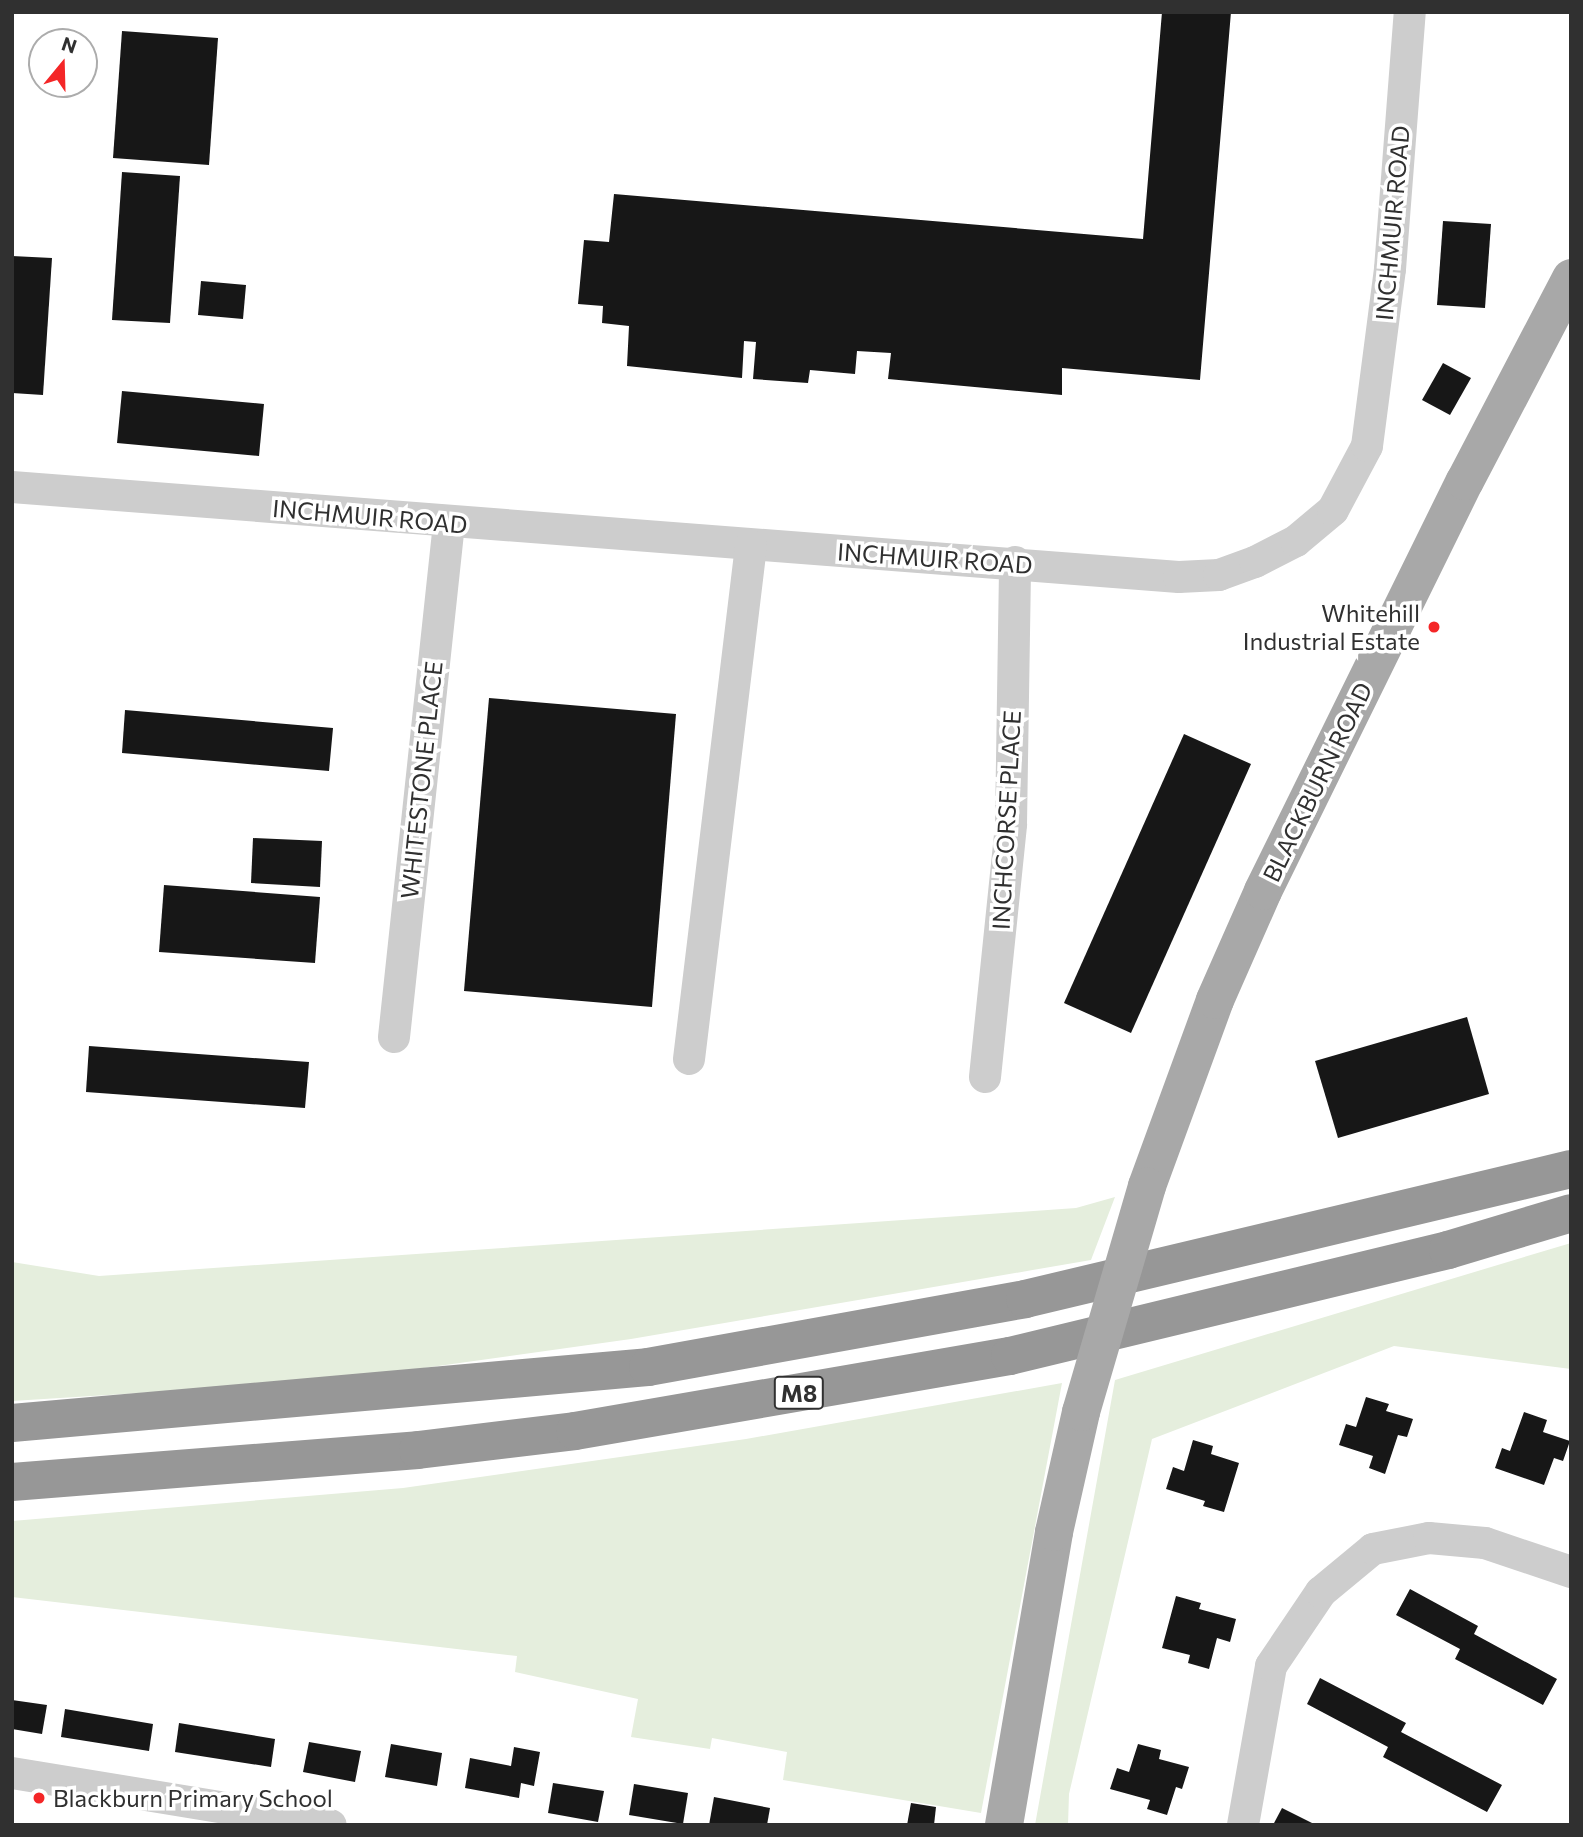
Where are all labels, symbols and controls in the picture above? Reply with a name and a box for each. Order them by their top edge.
north arrow [28,28,98,98]
text: N [59,31,80,58]
street label: INCHMUIR ROAD [1369,124,1415,322]
street label: INCHMUIR ROAD [271,493,469,539]
street label: INCHMUIR ROAD [836,537,1034,579]
place label: Whitehill Industrial Estate [1243,599,1420,655]
marker: Whitehill Industrial Estate [1426,619,1442,635]
street label: WHITESTONE PLACE [394,660,448,900]
street label: BLACKBURN ROAD [1256,678,1378,886]
street label: INCHCORSE PLACE [986,710,1026,930]
road number: M8 [773,1374,825,1412]
place label: Blackburn Primary School [53,1784,333,1812]
marker: Blackburn Primary School [31,1790,47,1806]

